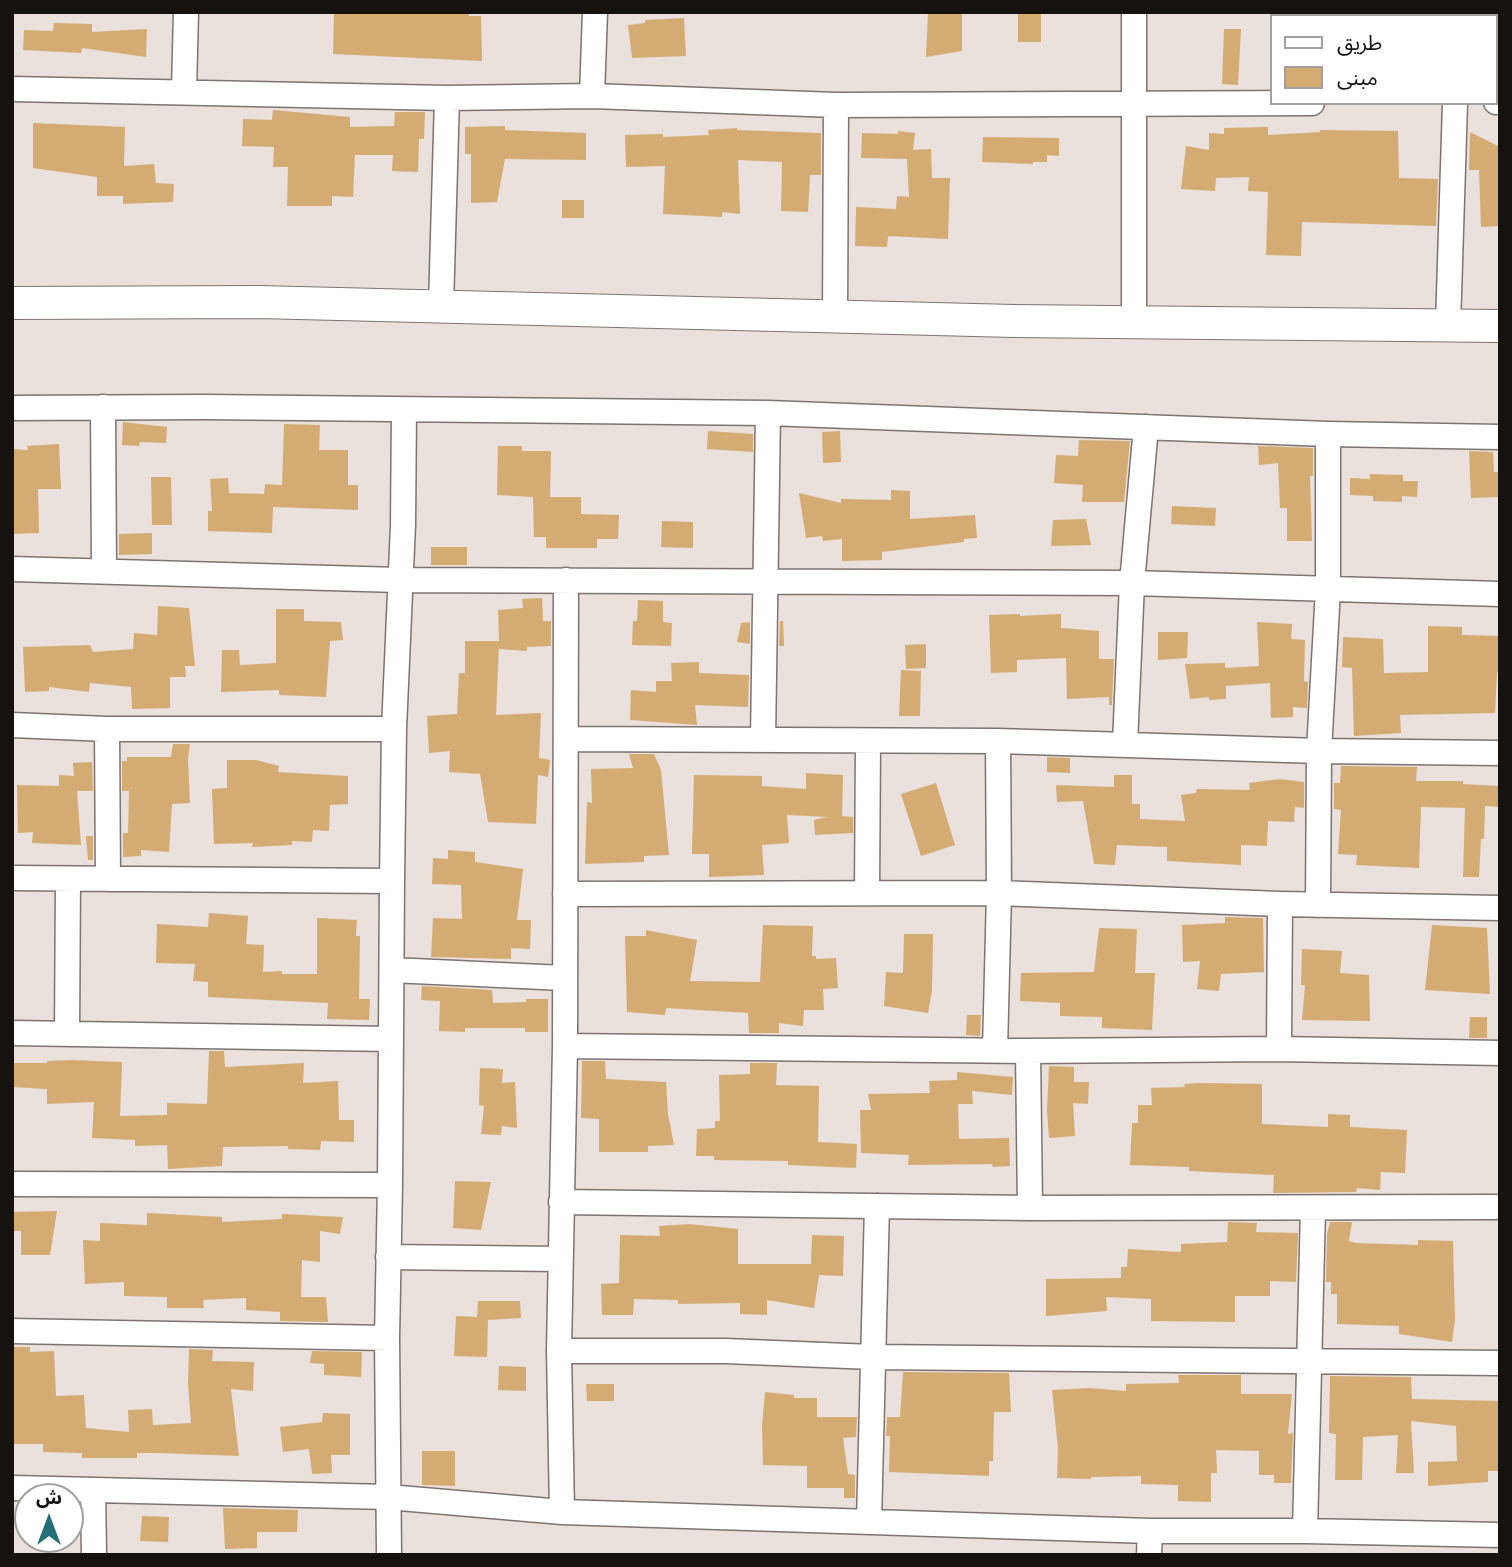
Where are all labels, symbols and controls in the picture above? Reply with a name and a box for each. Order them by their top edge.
legend [1270,14,1498,105]
text: طريق [1337,31,1382,58]
text: مبنى [1337,66,1378,93]
north arrow [14,1483,84,1553]
text: ش [36,1487,62,1511]

